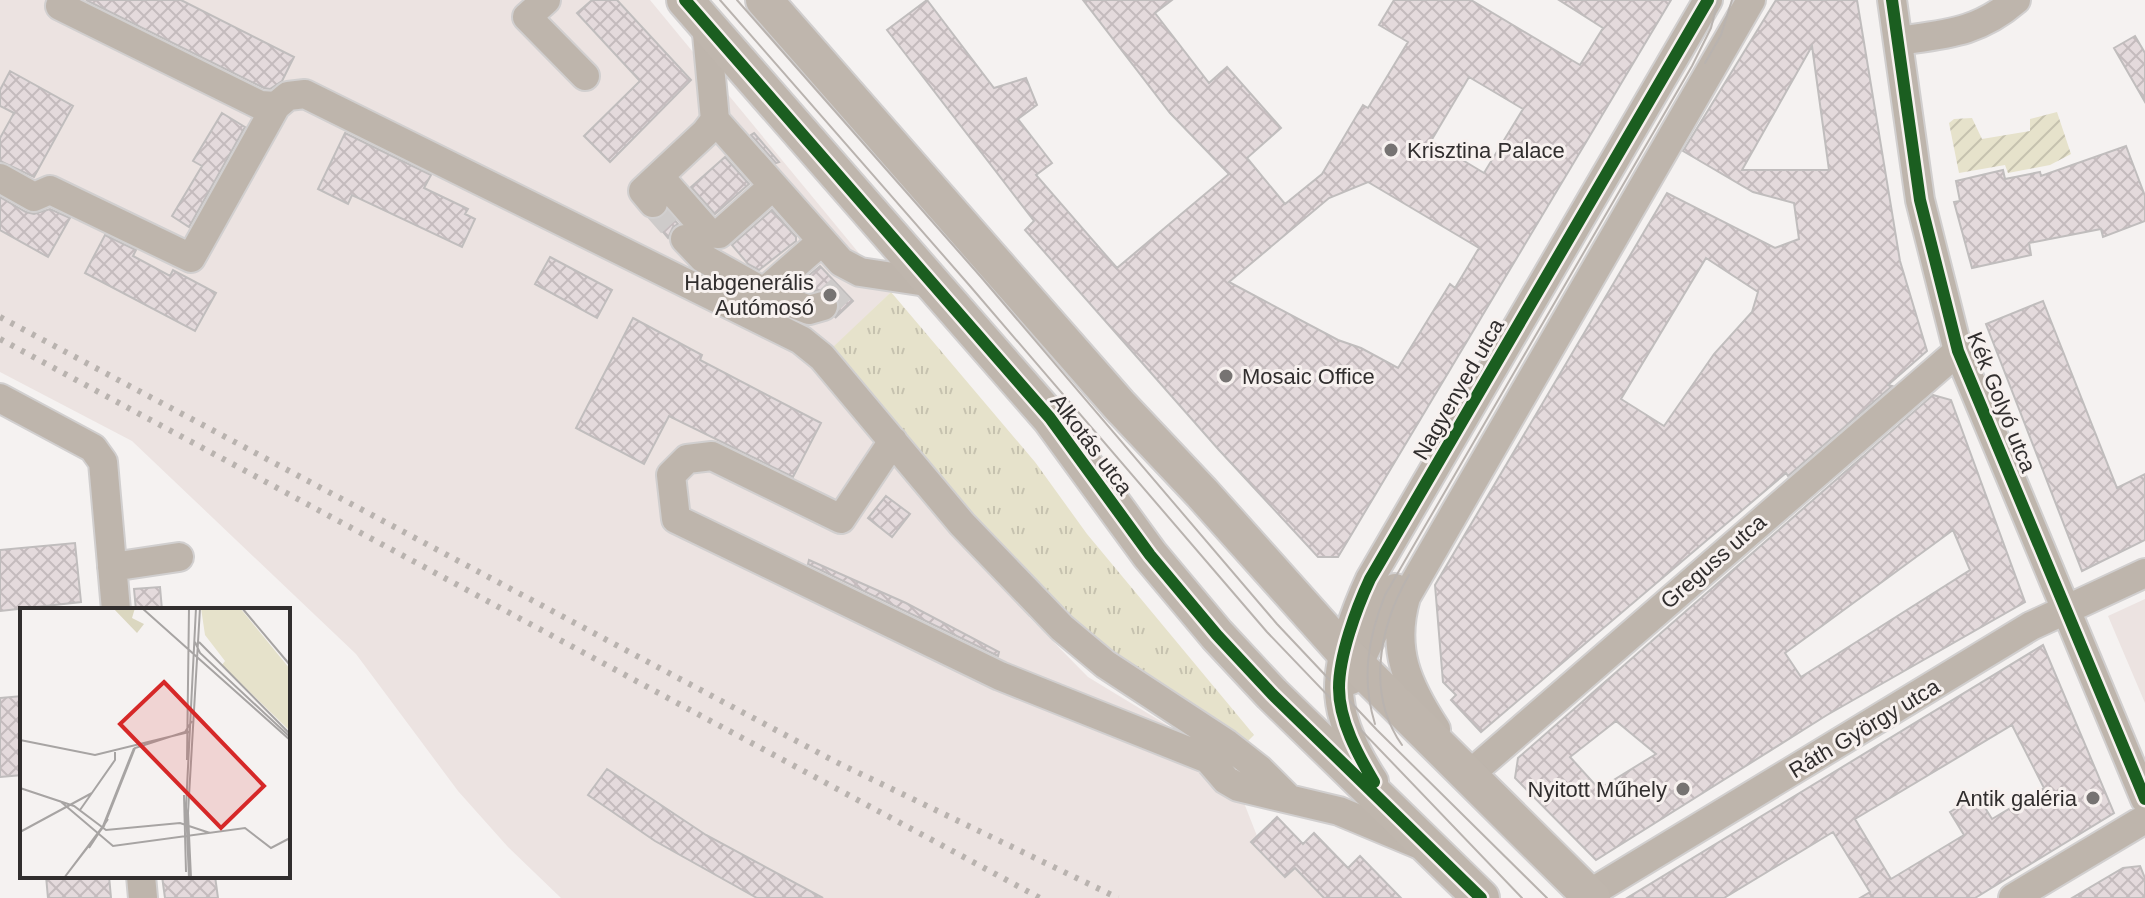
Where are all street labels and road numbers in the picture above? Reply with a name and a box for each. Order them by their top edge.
street label: Nagyenyed utca [1408,313,1509,464]
street label: Kék Golyó utca [1962,328,2041,477]
street label: Alkotás utca [1046,389,1138,500]
street label: Greguss utca [1656,509,1771,614]
street label: Ráth György utca [1784,673,1945,783]

